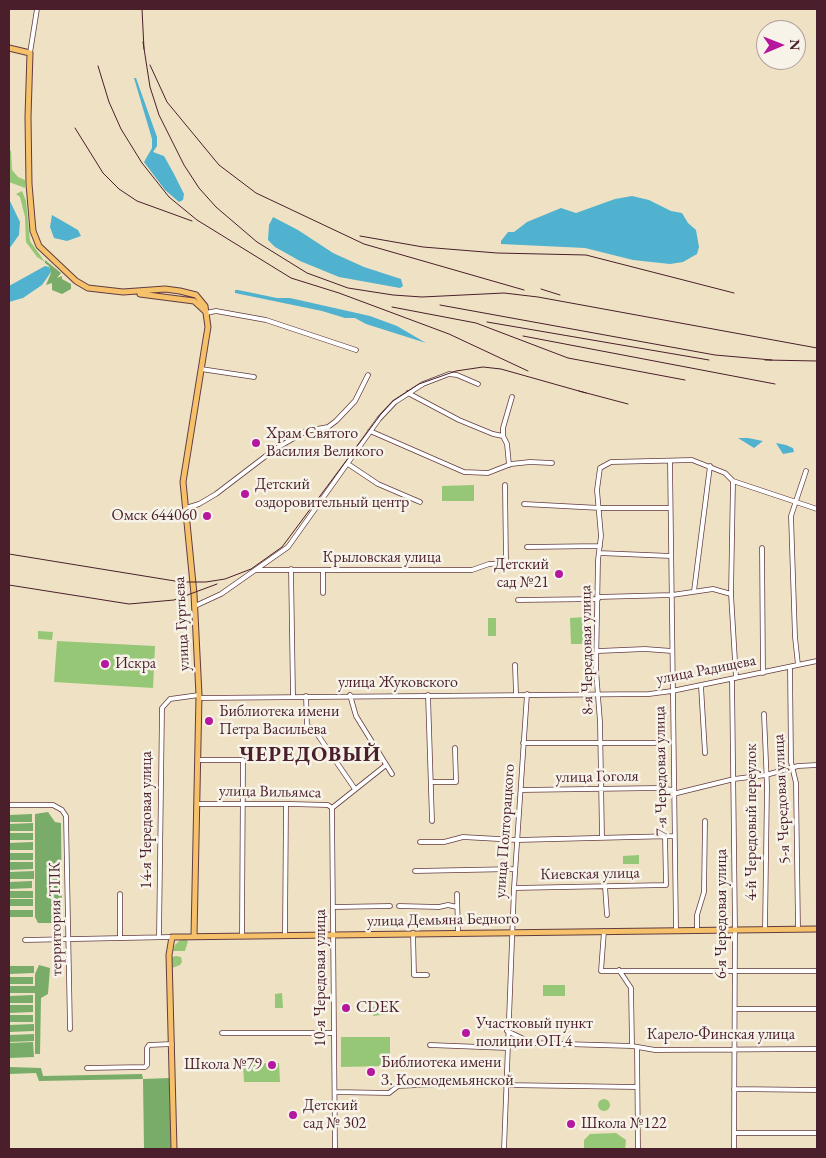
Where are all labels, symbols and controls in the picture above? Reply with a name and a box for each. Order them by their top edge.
north arrow [756,20,806,70]
text: N [786,39,804,51]
place label: Храм Святого Василия Великого [266,424,384,462]
marker: Храм Святого Василия Великого [250,437,262,449]
place label: Детский оздоровительный центр [255,475,409,513]
marker: Детский оздоровительный центр [239,488,251,500]
place label: Омск 644060 [112,506,197,526]
marker: Омск 644060 [201,510,213,522]
street label: Крыловская улица [323,548,441,568]
place label: Детский сад №21 [494,555,549,593]
marker: Детский сад №21 [553,568,565,580]
street label: улица Гуртьева [170,576,194,672]
street label: 8-я Чередовая улица [576,585,598,715]
street label: улица Радищева [655,651,757,689]
place label: Искра [115,654,156,674]
marker: Искра [99,658,111,670]
street label: улица Жуковского [338,673,458,693]
place label: Библиотека имени Петра Васильева [219,702,339,740]
street label: 7-я Чередовая улица [650,706,672,836]
marker: Библиотека имени Петра Васильева [203,715,215,727]
street label: 5-я Чередовая улица [769,734,795,864]
district label: ЧЕРЕДОВЫЙ [238,742,382,768]
street label: 4-й Чередовый переулок [742,743,762,901]
street label: 14-я Чередовая улица [137,751,157,889]
street label: улица Полторацкого [491,763,519,899]
street label: улица Гоголя [555,767,639,787]
street label: улица Вильямса [219,782,321,802]
street label: 6-я Чередовая улица [712,849,732,979]
street label: территория ТПК [45,862,67,976]
street label: Киевская улица [540,864,640,884]
street label: 10-я Чередовая улица [311,909,331,1047]
street label: улица Демьяна Бедного [367,909,519,931]
place label: CDEK [356,998,399,1018]
marker: CDEK [340,1002,352,1014]
place label: Участковый пункт полиции ОП 4 [476,1014,593,1052]
street label: Карело-Финская улица [647,1025,795,1045]
marker: Участковый пункт полиции ОП 4 [460,1027,472,1039]
place label: Библиотека имени З. Космодемьянской [381,1053,514,1091]
place label: Школа №79 [184,1055,262,1075]
marker: Школа №79 [266,1059,278,1071]
marker: Библиотека имени З. Космодемьянской [365,1066,377,1078]
place label: Детский сад № 302 [303,1096,366,1134]
marker: Детский сад № 302 [287,1109,299,1121]
place label: Школа №122 [581,1114,667,1134]
marker: Школа №122 [565,1118,577,1130]

